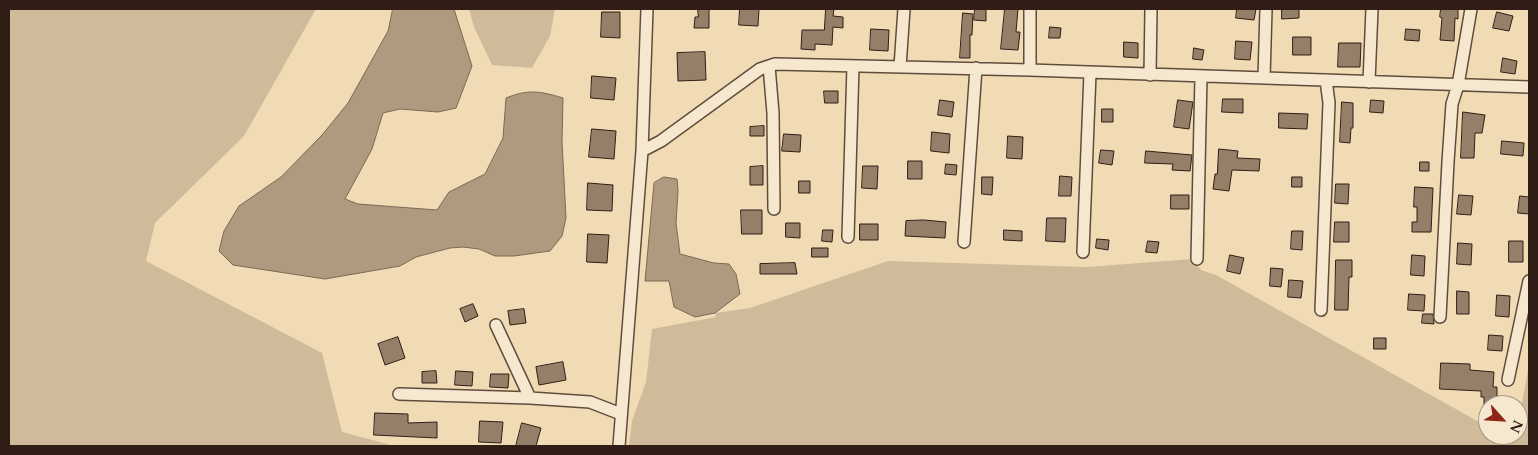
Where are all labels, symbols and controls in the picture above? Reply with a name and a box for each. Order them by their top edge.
north arrow [1478,395,1528,445]
text: N [1505,417,1527,436]

